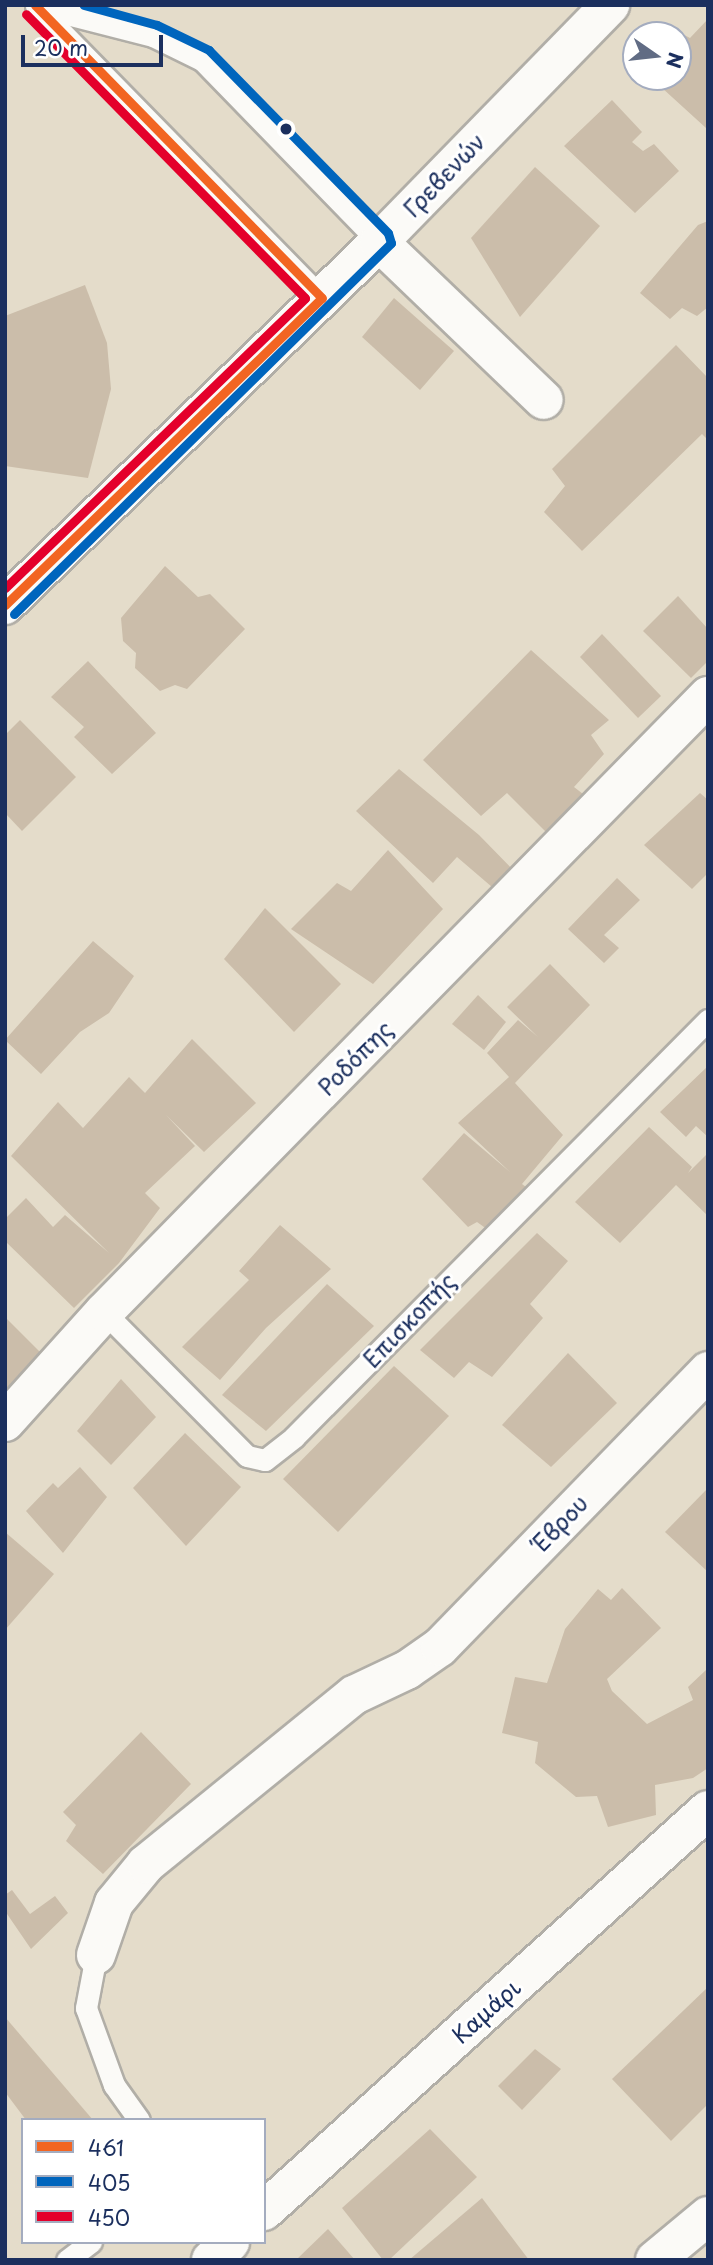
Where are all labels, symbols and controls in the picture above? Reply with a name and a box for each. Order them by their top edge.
scale bar [24,21,166,65]
north arrow [622,21,692,91]
text: 20 m [34,31,88,63]
text: N [660,50,691,71]
unlabelled marker [279,122,293,136]
street label: Γρεβενών [397,128,491,222]
street label: Ροδόπης [312,1015,398,1101]
street label: Επισκοπής [357,1267,461,1373]
street label: Έβρου [527,1489,593,1557]
street label: Καμάρι [446,1973,526,2049]
legend [21,2118,266,2244]
text: 461 [88,2131,124,2163]
text: 405 [88,2166,131,2198]
text: 450 [88,2201,130,2233]

